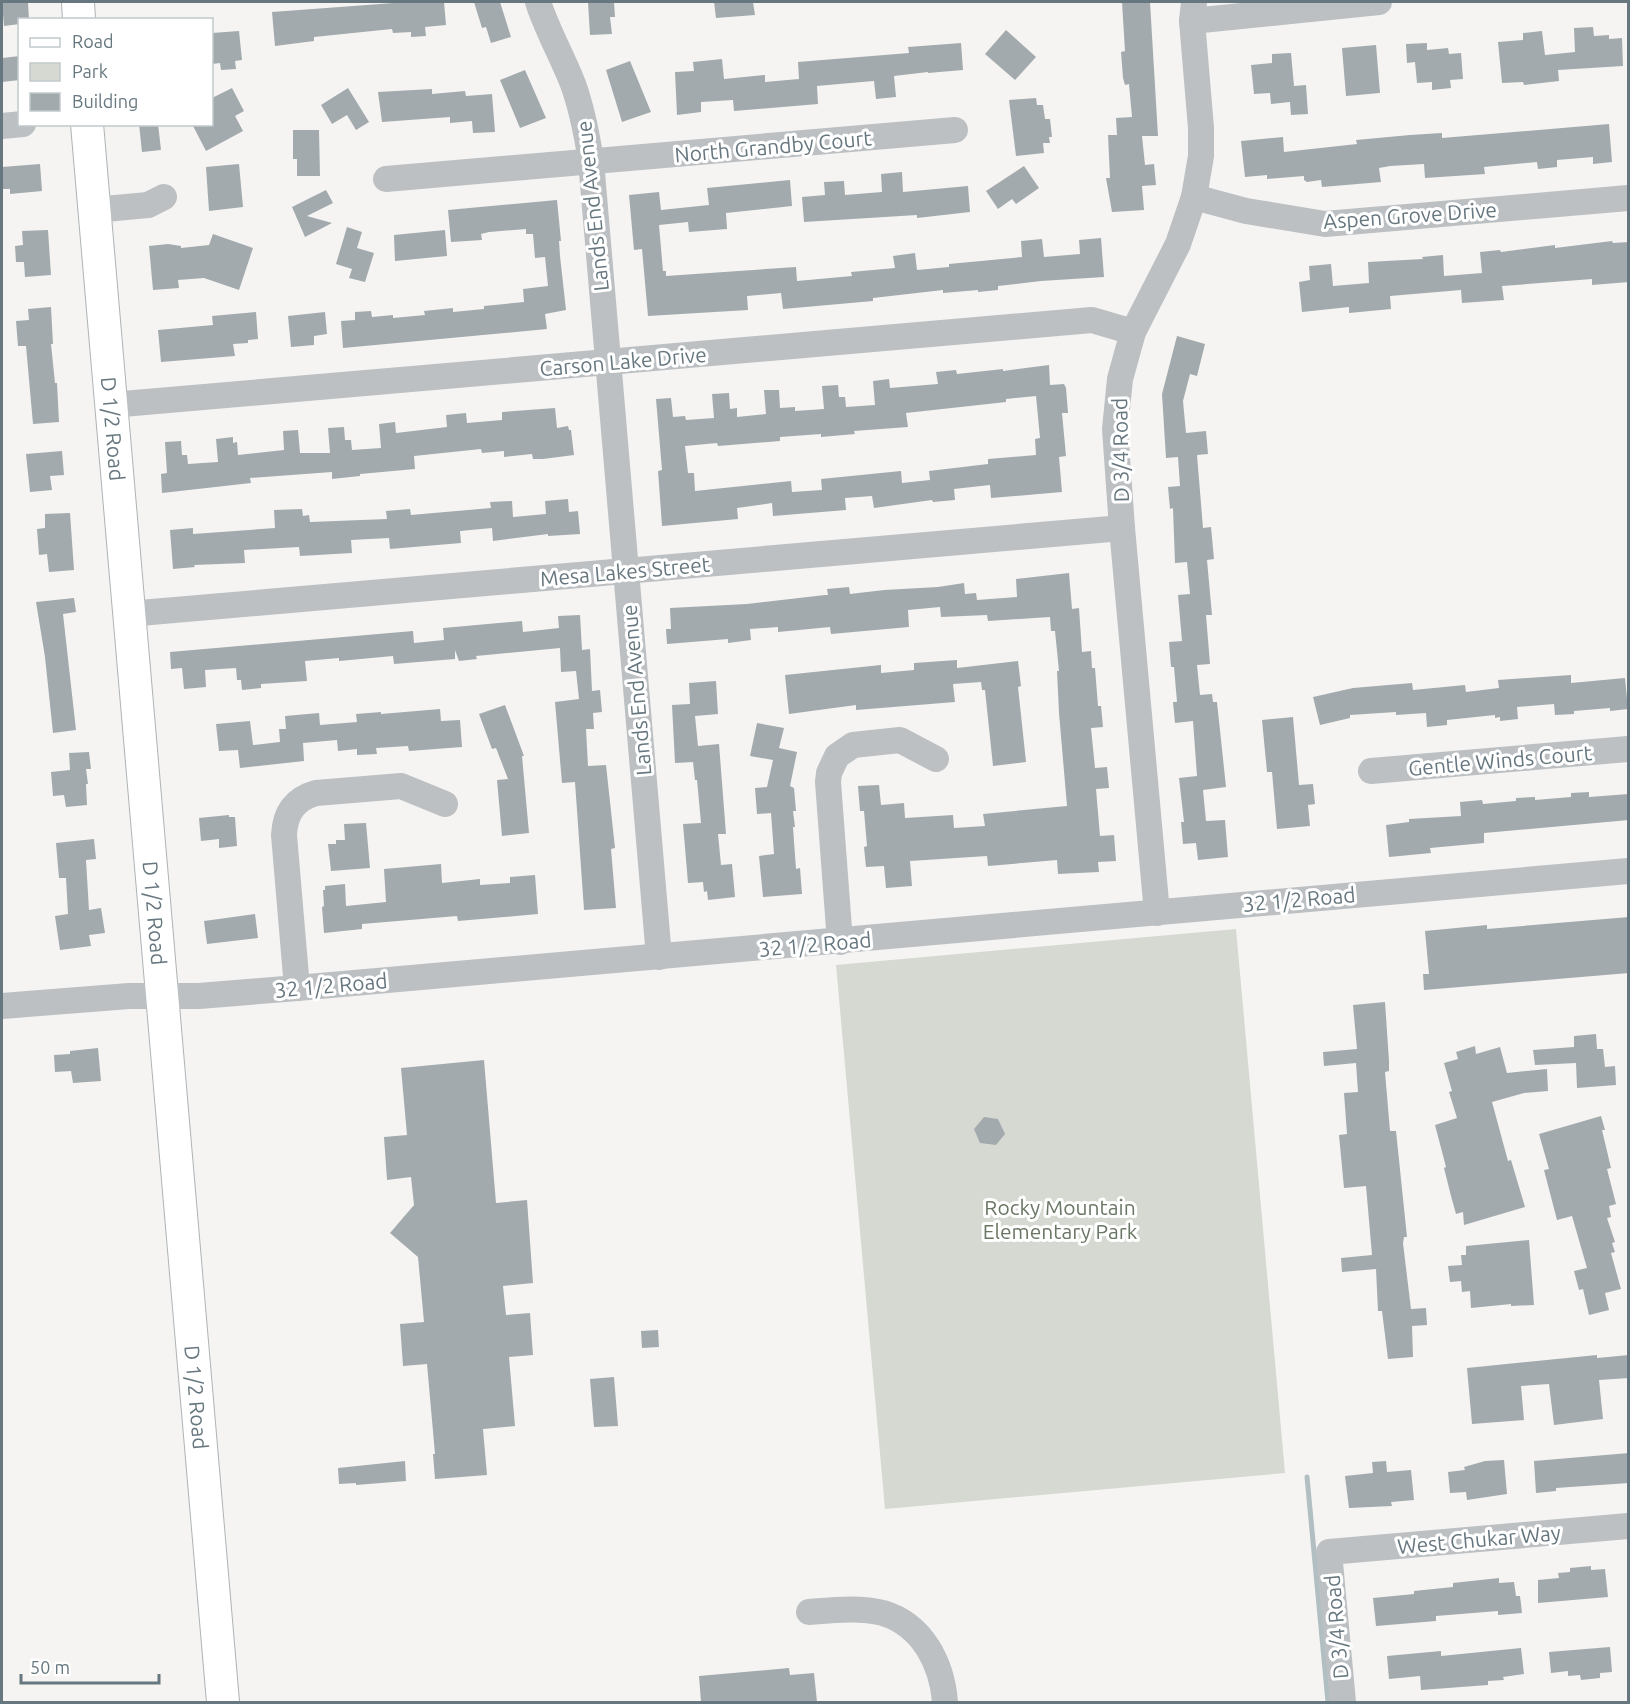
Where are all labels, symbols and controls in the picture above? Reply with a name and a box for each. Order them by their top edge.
legend [18,18,213,126]
text: Road [72,31,114,51]
text: Park [72,61,108,81]
text: Building [72,91,138,111]
street label: Lands End Avenue [571,120,613,292]
street label: North Grandby Court [673,125,873,167]
street label: Aspen Grove Drive [1322,197,1498,233]
street label: Carson Lake Drive [538,342,708,380]
street label: D 1/2 Road [97,376,130,482]
street label: D 3/4 Road [1107,398,1133,502]
street label: Mesa Lakes Street [539,552,711,590]
street label: Lands End Avenue [617,604,655,776]
street label: Gentle Winds Court [1407,740,1593,780]
street label: D 1/2 Road [139,860,171,966]
street label: 32 1/2 Road [1242,882,1356,916]
street label: 32 1/2 Road [758,927,872,961]
street label: 32 1/2 Road [274,968,388,1002]
park label: Rocky Mountain Elementary Park [983,1195,1138,1243]
street label: D 1/2 Road [180,1344,213,1450]
street label: West Chukar Way [1396,1520,1562,1558]
street label: D 3/4 Road [1320,1574,1352,1680]
scale bar [21,1647,159,1685]
text: 50 m [30,1657,70,1677]

